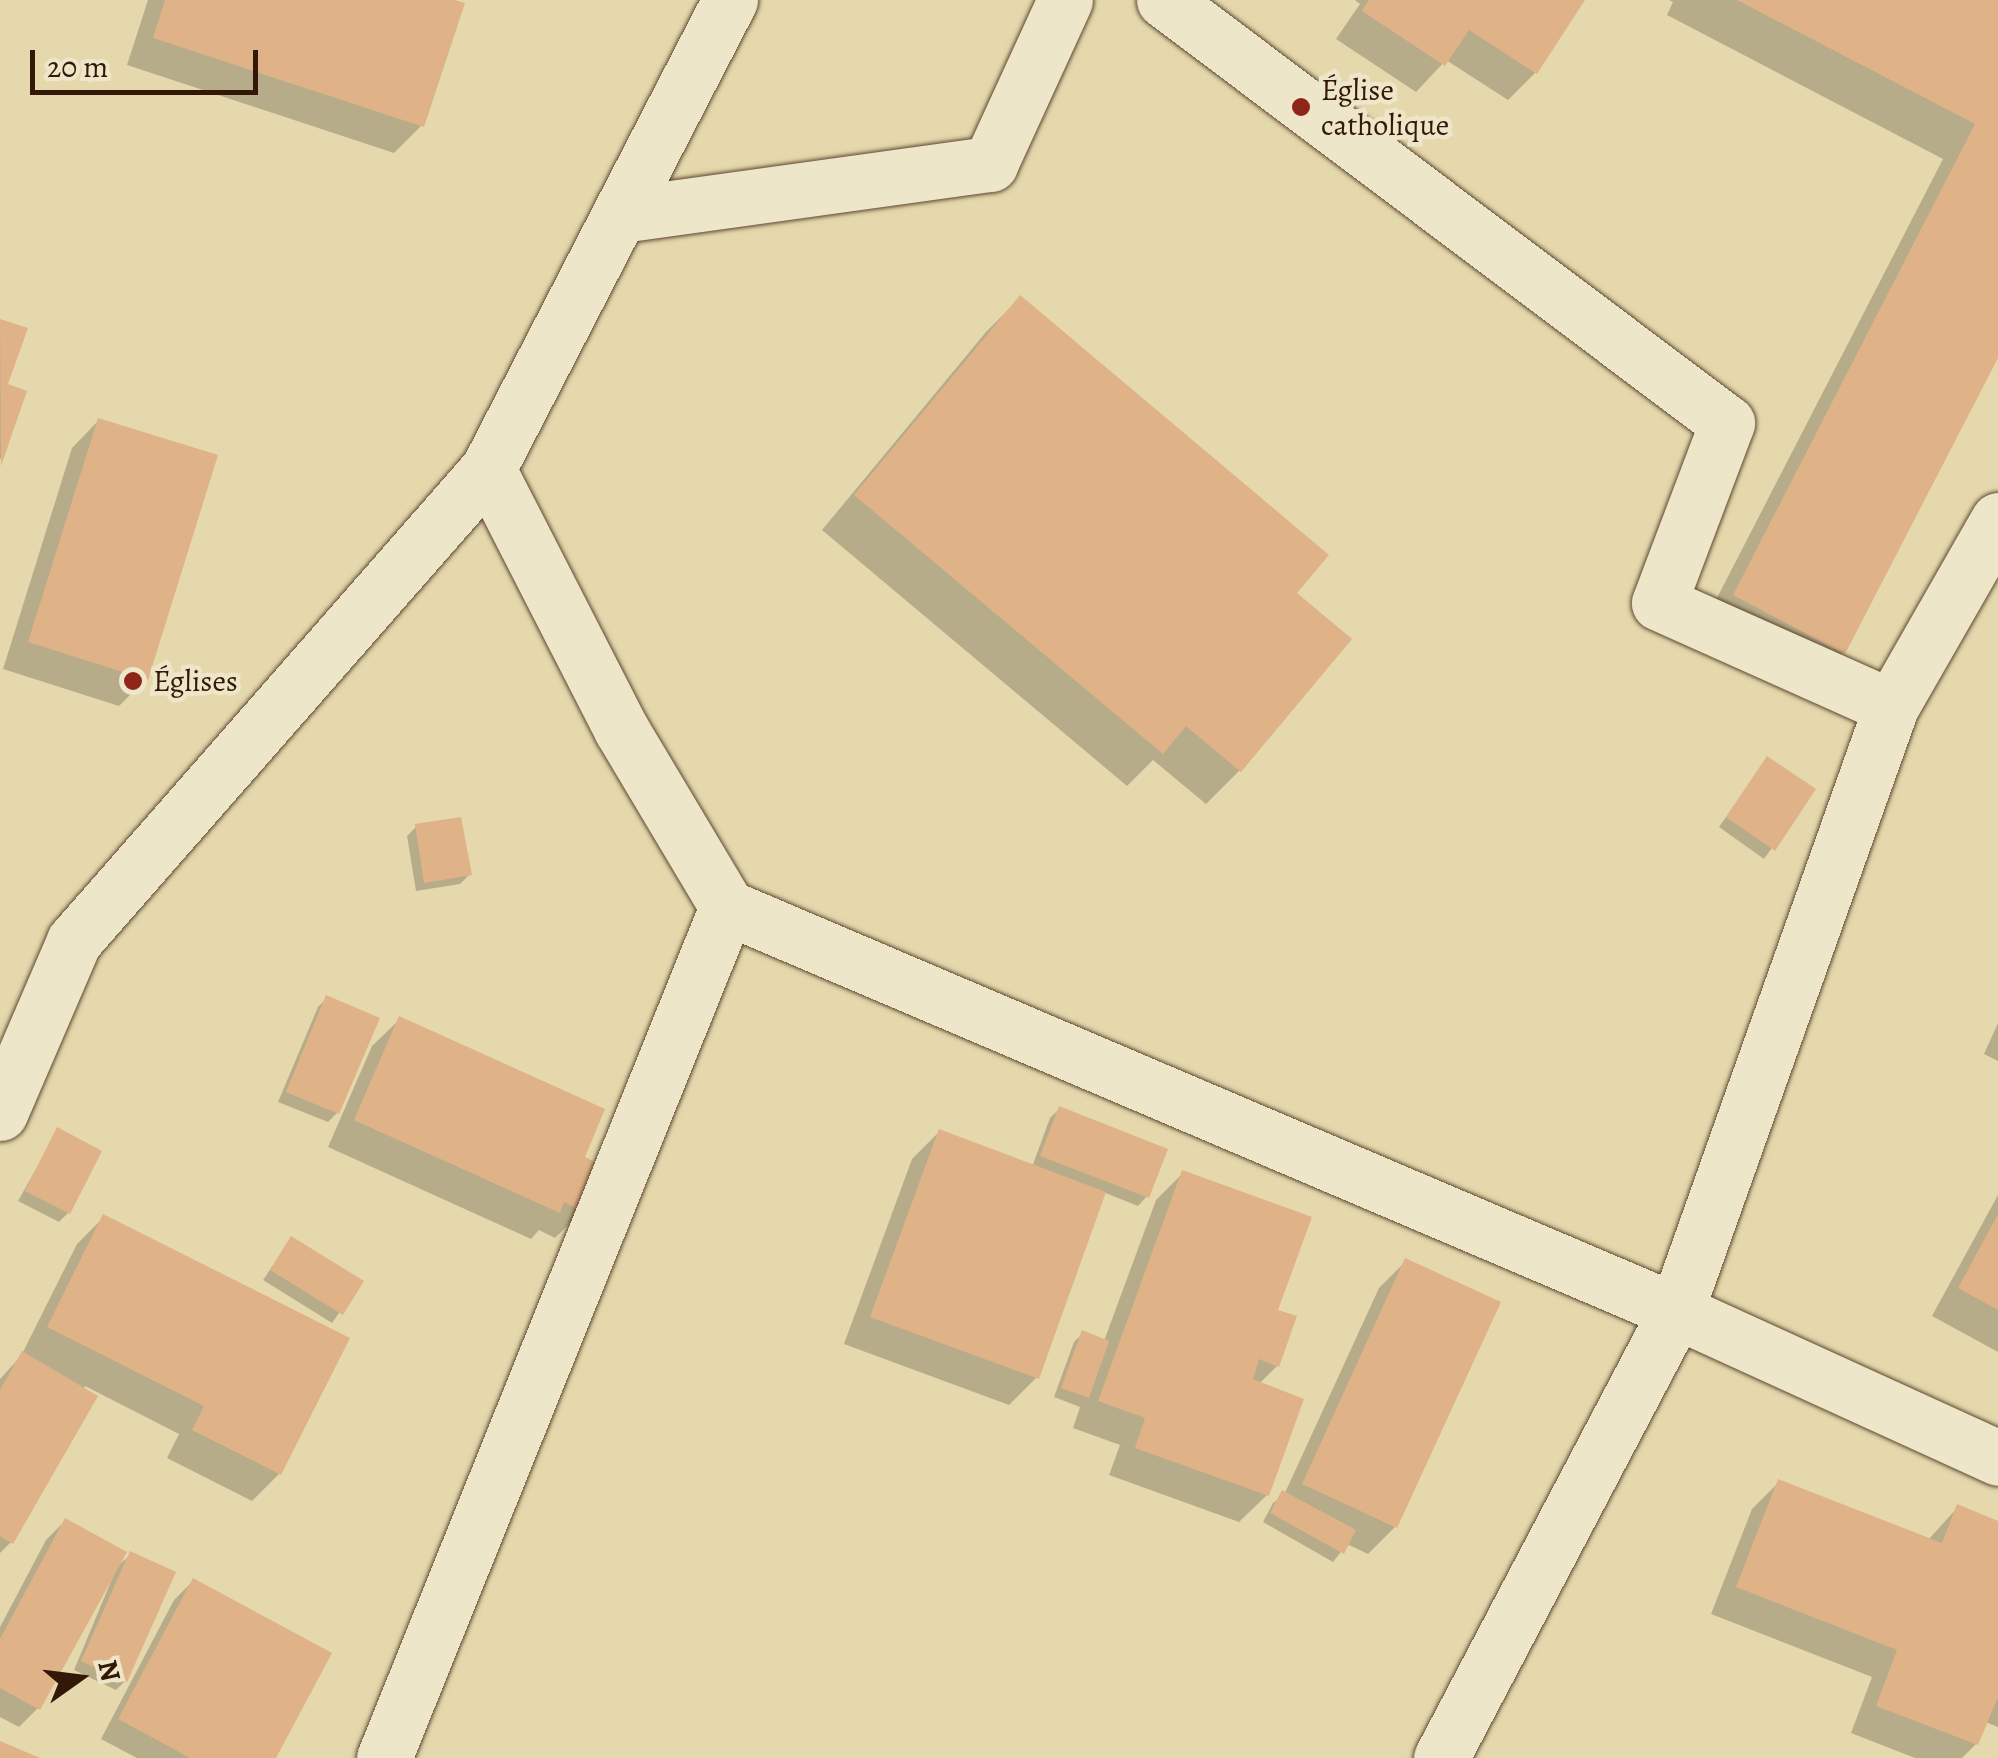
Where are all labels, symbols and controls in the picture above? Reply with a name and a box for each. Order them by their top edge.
scale bar [35,30,262,92]
text: 20 m [47,47,108,87]
place label: Église catholique [1321,72,1449,142]
marker: Église catholique [1290,96,1312,118]
place label: Églises [153,663,238,699]
marker: Églises [122,670,144,692]
north arrow [30,1628,130,1728]
text: N [88,1656,130,1685]

